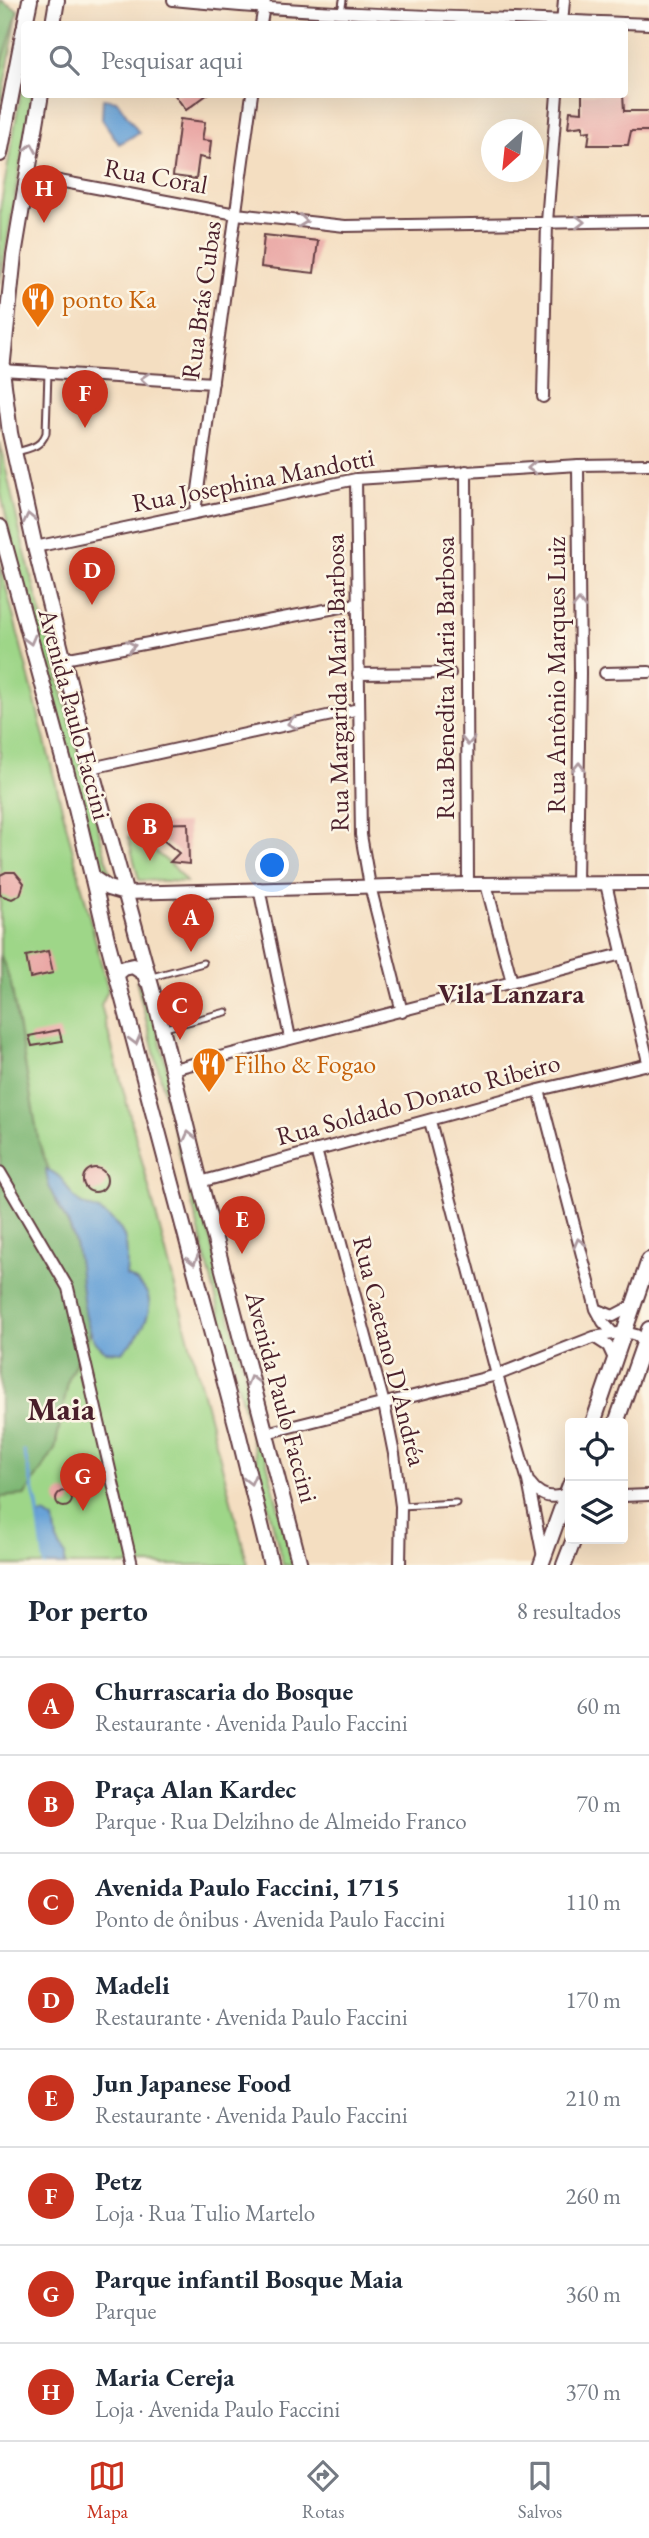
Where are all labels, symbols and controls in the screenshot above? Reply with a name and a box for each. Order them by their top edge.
search box [21,21,628,98]
icon: search [45,41,83,79]
text: Pesquisar aqui [101,43,243,77]
north arrow [481,119,544,182]
one-way arrow [23,143,38,154]
street label: Rua Coral [102,150,210,202]
pin: H [21,165,67,223]
one-way arrow [298,213,309,228]
one-way arrow [574,214,585,229]
street label: Rua Brás Cubas [173,219,229,381]
restaurant icon: ponto Ka [19,280,57,329]
place label: ponto Ka [62,282,157,316]
pin: F [62,370,108,428]
one-way arrow [139,371,150,386]
street label: Rua Josephina Mandotti [129,440,377,520]
one-way arrow [526,460,537,475]
one-way arrow [22,512,37,524]
street label: Rua Margarida Maria Barbosa [317,533,357,833]
street label: Rua Benedita Maria Barbosa [428,536,462,820]
street label: Rua Antônio Marques Luiz [539,536,573,813]
pin: D [69,547,115,605]
one-way arrow [571,599,587,609]
street label: Avenida Paulo Faccini [30,604,120,823]
one-way arrow [22,634,36,646]
one-way arrow [125,639,137,654]
one-way arrow [286,715,298,730]
one-way arrow [460,736,476,747]
one-way arrow [571,761,587,772]
pin: B [127,803,173,861]
your location [255,848,289,882]
pin: A [168,894,214,952]
district label: Vila Lanzara [438,975,585,1011]
pin: C [157,982,203,1040]
one-way arrow [127,1033,141,1045]
restaurant icon: Filho & Fogao [190,1045,228,1094]
street label: Rua Soldado Donato Ribeiro [272,1045,564,1153]
place label: Filho & Fogao [234,1047,376,1081]
one-way arrow [183,1130,197,1142]
pin: E [219,1196,265,1254]
street label: Rua Caetano D'Andréa [345,1232,435,1470]
one-way arrow [573,1237,587,1249]
one-way arrow [185,1253,199,1265]
street label: Avenida Paulo Faccini [237,1287,327,1506]
one-way arrow [246,1374,260,1386]
district label: Maia [27,1387,96,1430]
map controls [565,1418,628,1544]
button: locate [565,1418,628,1481]
pin: G [60,1453,106,1511]
one-way arrow [242,1474,256,1486]
button: layers [565,1481,628,1544]
text: Por perto [28,1591,148,1630]
text: 8 resultados [517,1596,621,1626]
text: Churrascaria do Bosque [95,1674,353,1708]
text: A [43,1691,59,1721]
text: 60 m [576,1691,621,1721]
text: Restaurante · Avenida Paulo Faccini [95,1708,408,1738]
text: Praça Alan Kardec [95,1772,296,1806]
text: B [44,1789,58,1819]
text: 70 m [576,1789,621,1819]
text: Parque · Rua Delzihno de Almeido Franco [95,1806,467,1836]
text: Avenida Paulo Faccini, 1715 [95,1870,400,1904]
text: C [43,1887,59,1917]
text: 110 m [565,1887,621,1917]
text: Ponto de ônibus · Avenida Paulo Faccini [95,1904,445,1934]
text: Madeli [95,1968,170,2002]
text: D [42,1985,60,2015]
text: 170 m [565,1985,621,2015]
text: Restaurante · Avenida Paulo Faccini [95,2002,408,2032]
text: Jun Japanese Food [95,2066,291,2100]
text: E [44,2083,58,2113]
text: 210 m [565,2083,621,2113]
text: Restaurante · Avenida Paulo Faccini [95,2100,408,2130]
text: Petz [95,2164,142,2198]
text: F [45,2181,57,2211]
text: 260 m [565,2181,621,2211]
text: Loja · Rua Tulio Martelo [95,2198,315,2228]
text: Parque infantil Bosque Maia [95,2262,403,2296]
text: G [43,2279,59,2309]
text: 360 m [565,2279,621,2309]
text: Parque [95,2296,157,2326]
text: Maria Cereja [95,2360,235,2394]
text: H [42,2377,60,2407]
text: 370 m [565,2377,621,2407]
text: Loja · Avenida Paulo Faccini [95,2394,340,2424]
tab: Mapa [87,2457,128,2524]
tab: Rotas [302,2457,344,2524]
tab: Salvos [518,2457,562,2524]

